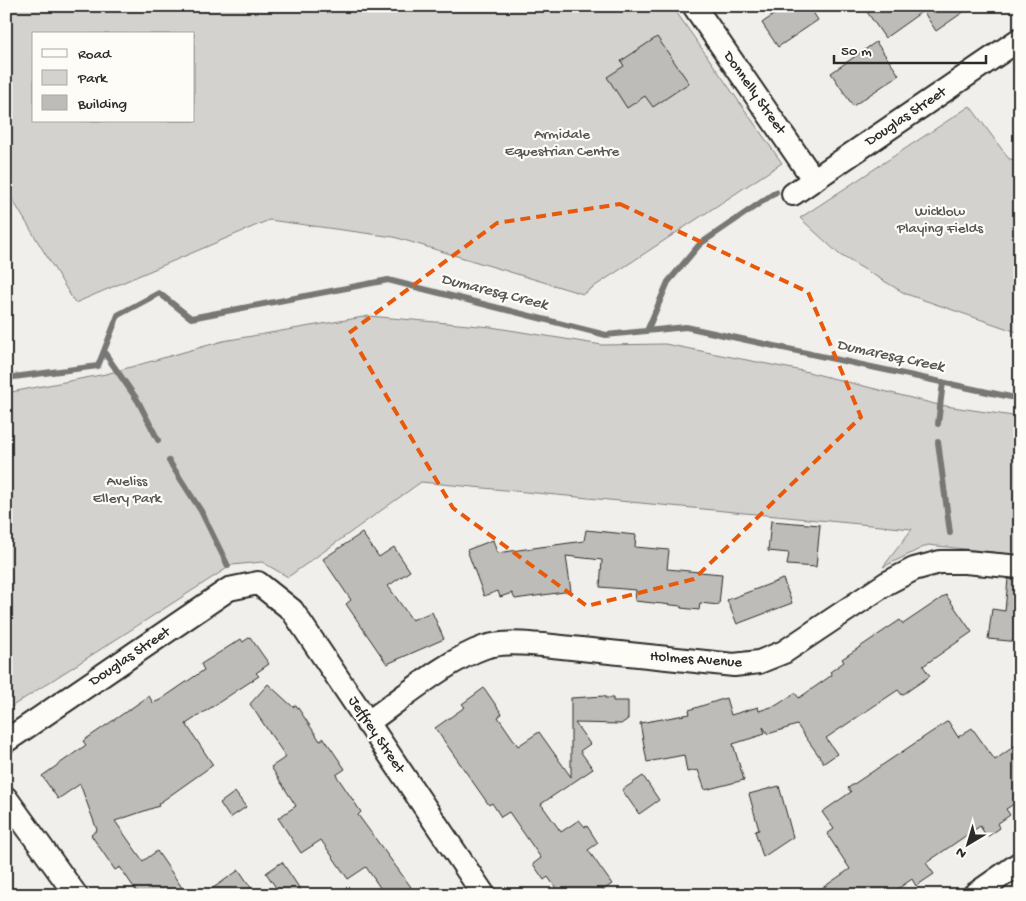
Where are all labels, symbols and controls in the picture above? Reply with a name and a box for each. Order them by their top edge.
legend [32,32,195,122]
scale bar [834,32,986,64]
text: 50 m [841,43,872,61]
text: Road [78,46,112,64]
street label: Donnelly Street [718,47,790,139]
text: Park [77,70,108,88]
street label: Douglas Street [861,82,951,151]
text: Building [77,96,127,114]
park label: Armidale Equestrian Centre [505,126,619,161]
park label: Wicklow Playing Fields [896,203,983,238]
water label: Dumaresq Creek [439,271,551,316]
water label: Dumaresq Creek [835,336,947,378]
park label: Aveliss Ellery Park [93,473,163,508]
street label: Douglas Street [85,622,175,691]
street label: Holmes Avenue [649,648,743,672]
street label: Jeffrey Street [344,693,409,778]
north arrow [944,818,994,868]
text: N [953,843,970,862]

